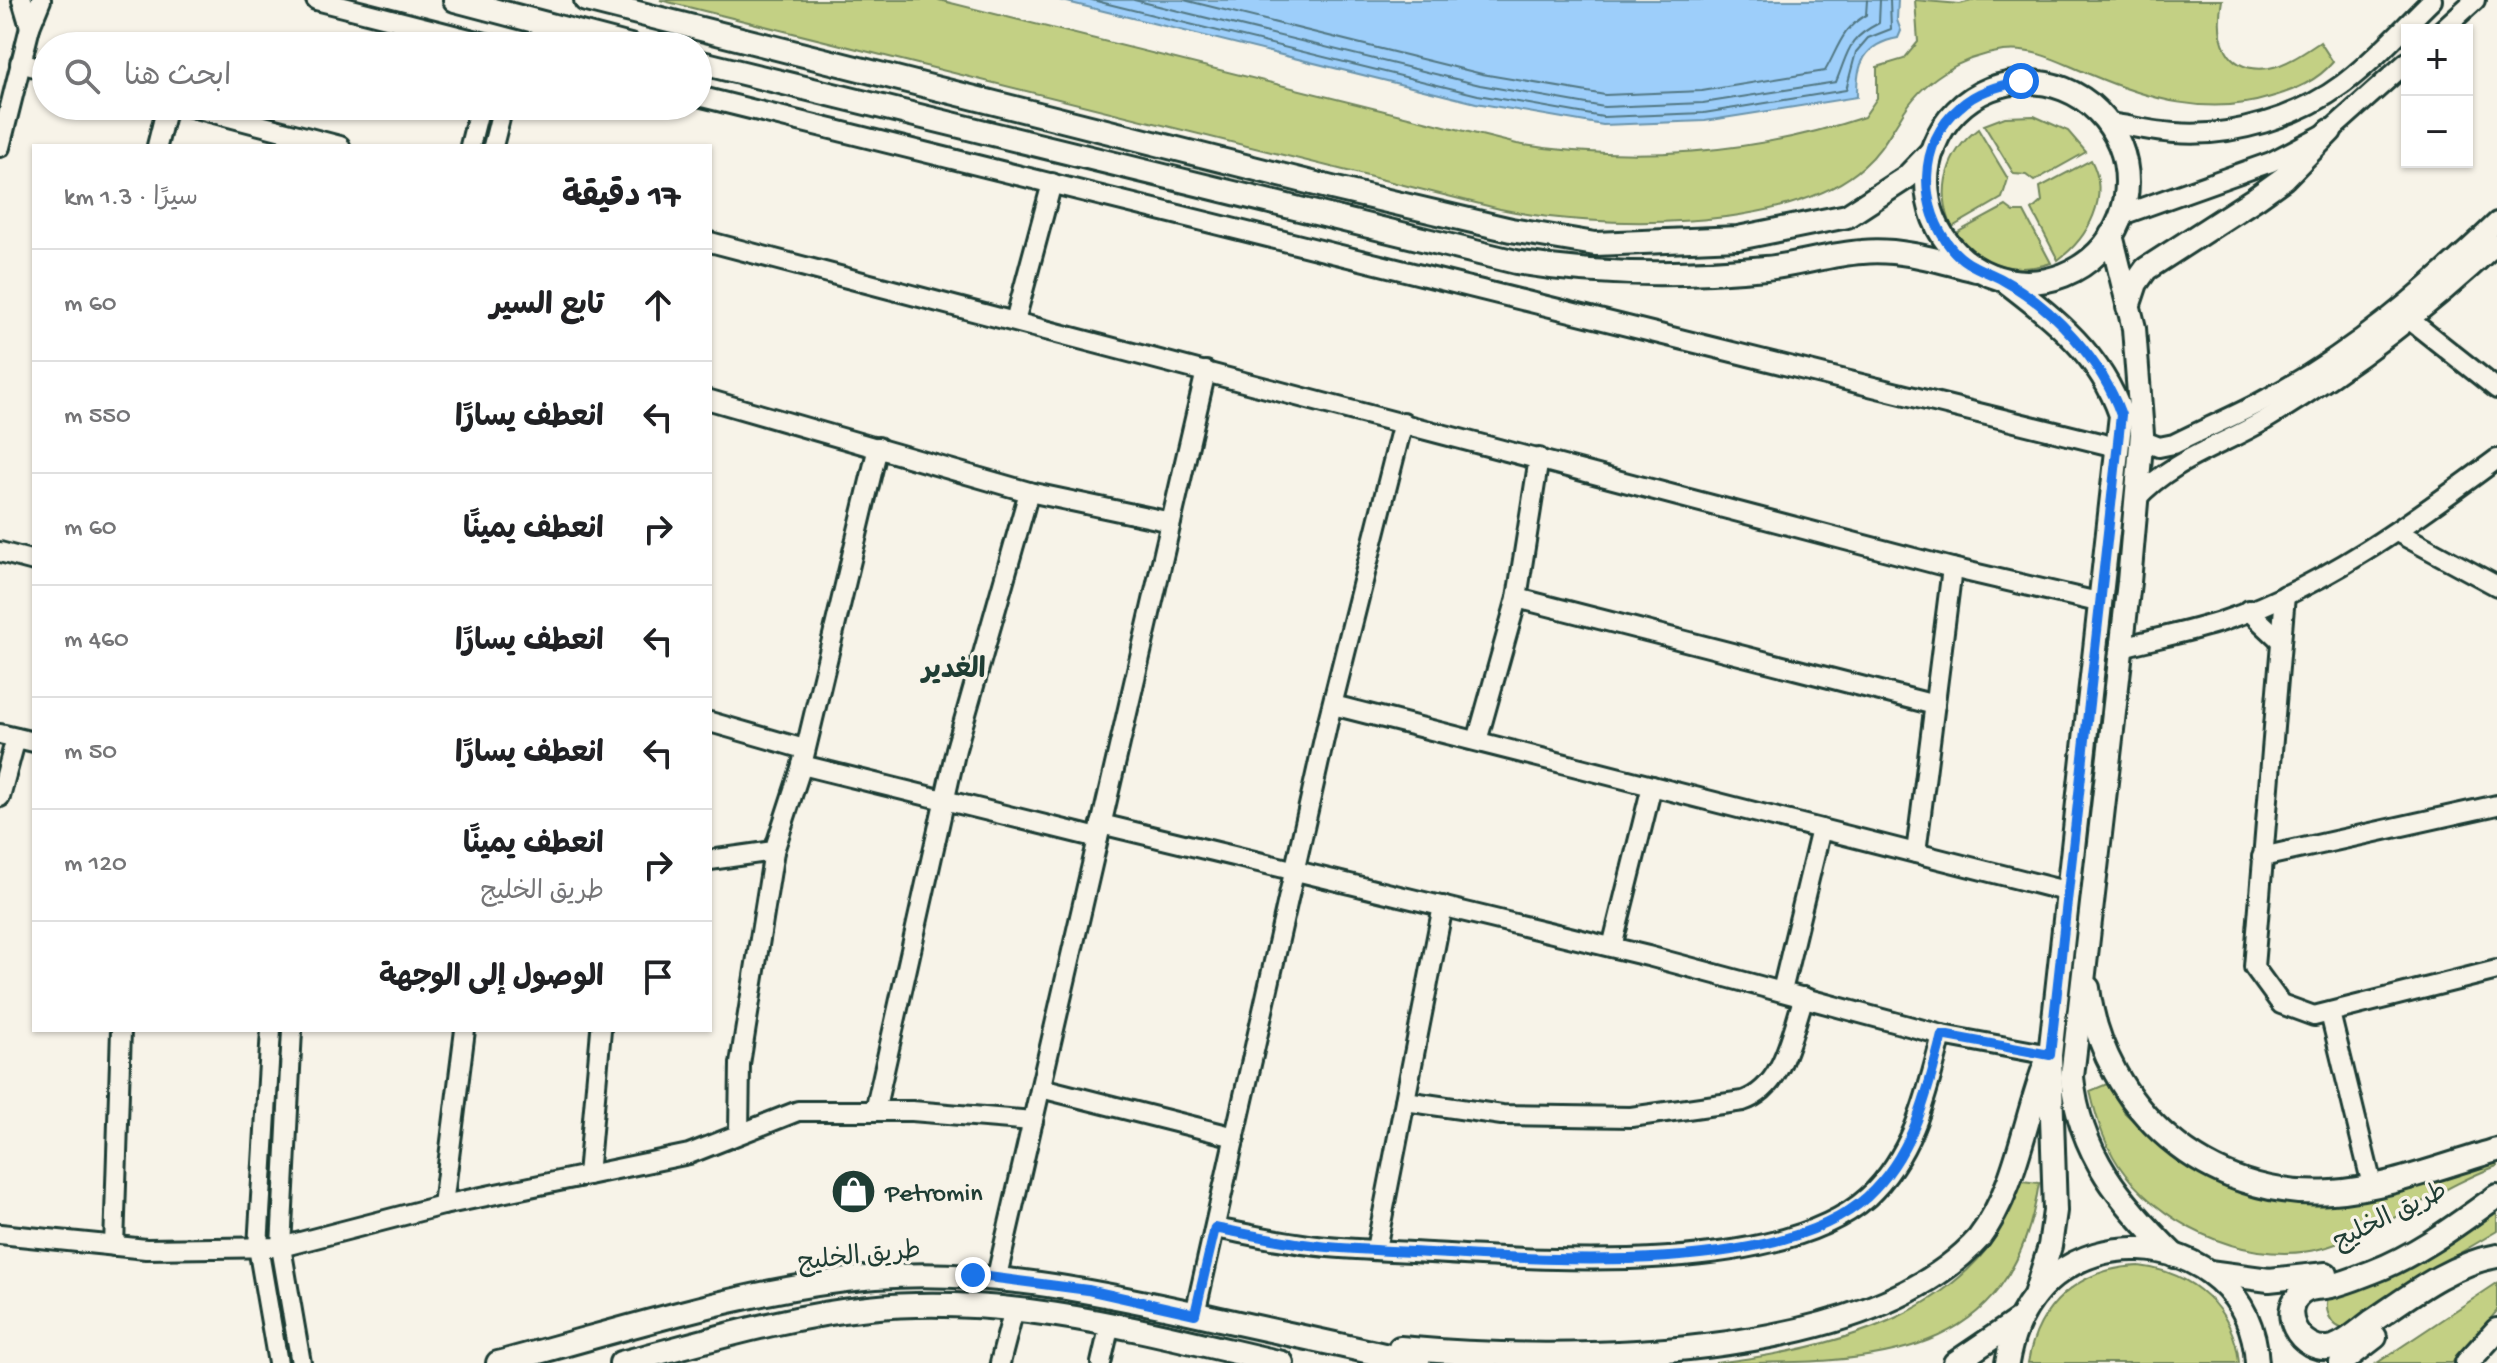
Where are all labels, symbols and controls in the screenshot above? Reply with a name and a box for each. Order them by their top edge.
map controls [2401,24,2473,168]
button: + [2401,24,2473,96]
search box [32,32,712,120]
icon: search [60,54,104,98]
text: ابحث هنا [124,61,231,96]
route start [2003,63,2039,99]
button: − [2401,96,2473,168]
text: 17 دقيقة [562,179,680,219]
text: سيرًا · 1.3 km [64,184,198,215]
icon: ahead [636,283,680,327]
text: 60 m [64,290,117,321]
text: تابع السير [490,290,604,325]
icon: left [636,395,680,439]
text: 550 m [64,402,131,433]
text: انعطف يسارًا [455,402,604,437]
icon: right [636,507,680,551]
text: 60 m [64,514,117,545]
text: انعطف يمينًا [463,514,604,549]
icon: left [636,619,680,663]
text: 460 m [64,626,129,657]
text: انعطف يسارًا [455,626,604,661]
district label: الغدير [919,655,986,688]
icon: left [636,731,680,775]
text: 50 m [64,738,117,769]
text: انعطف يسارًا [455,738,604,773]
text: انعطف يمينًا [463,829,604,864]
icon: right [636,843,680,887]
text: 120 m [64,850,127,881]
text: طريق الخليج [480,878,604,909]
icon: arrive [636,955,680,999]
text: الوصول إلى الوجهة [379,962,604,997]
shop icon: Petromin [830,1167,878,1215]
street label: طريق الخليج [2329,1177,2453,1259]
place label: Petromin [884,1180,983,1211]
street label: طريق الخليج [796,1237,923,1280]
route end [955,1257,991,1293]

